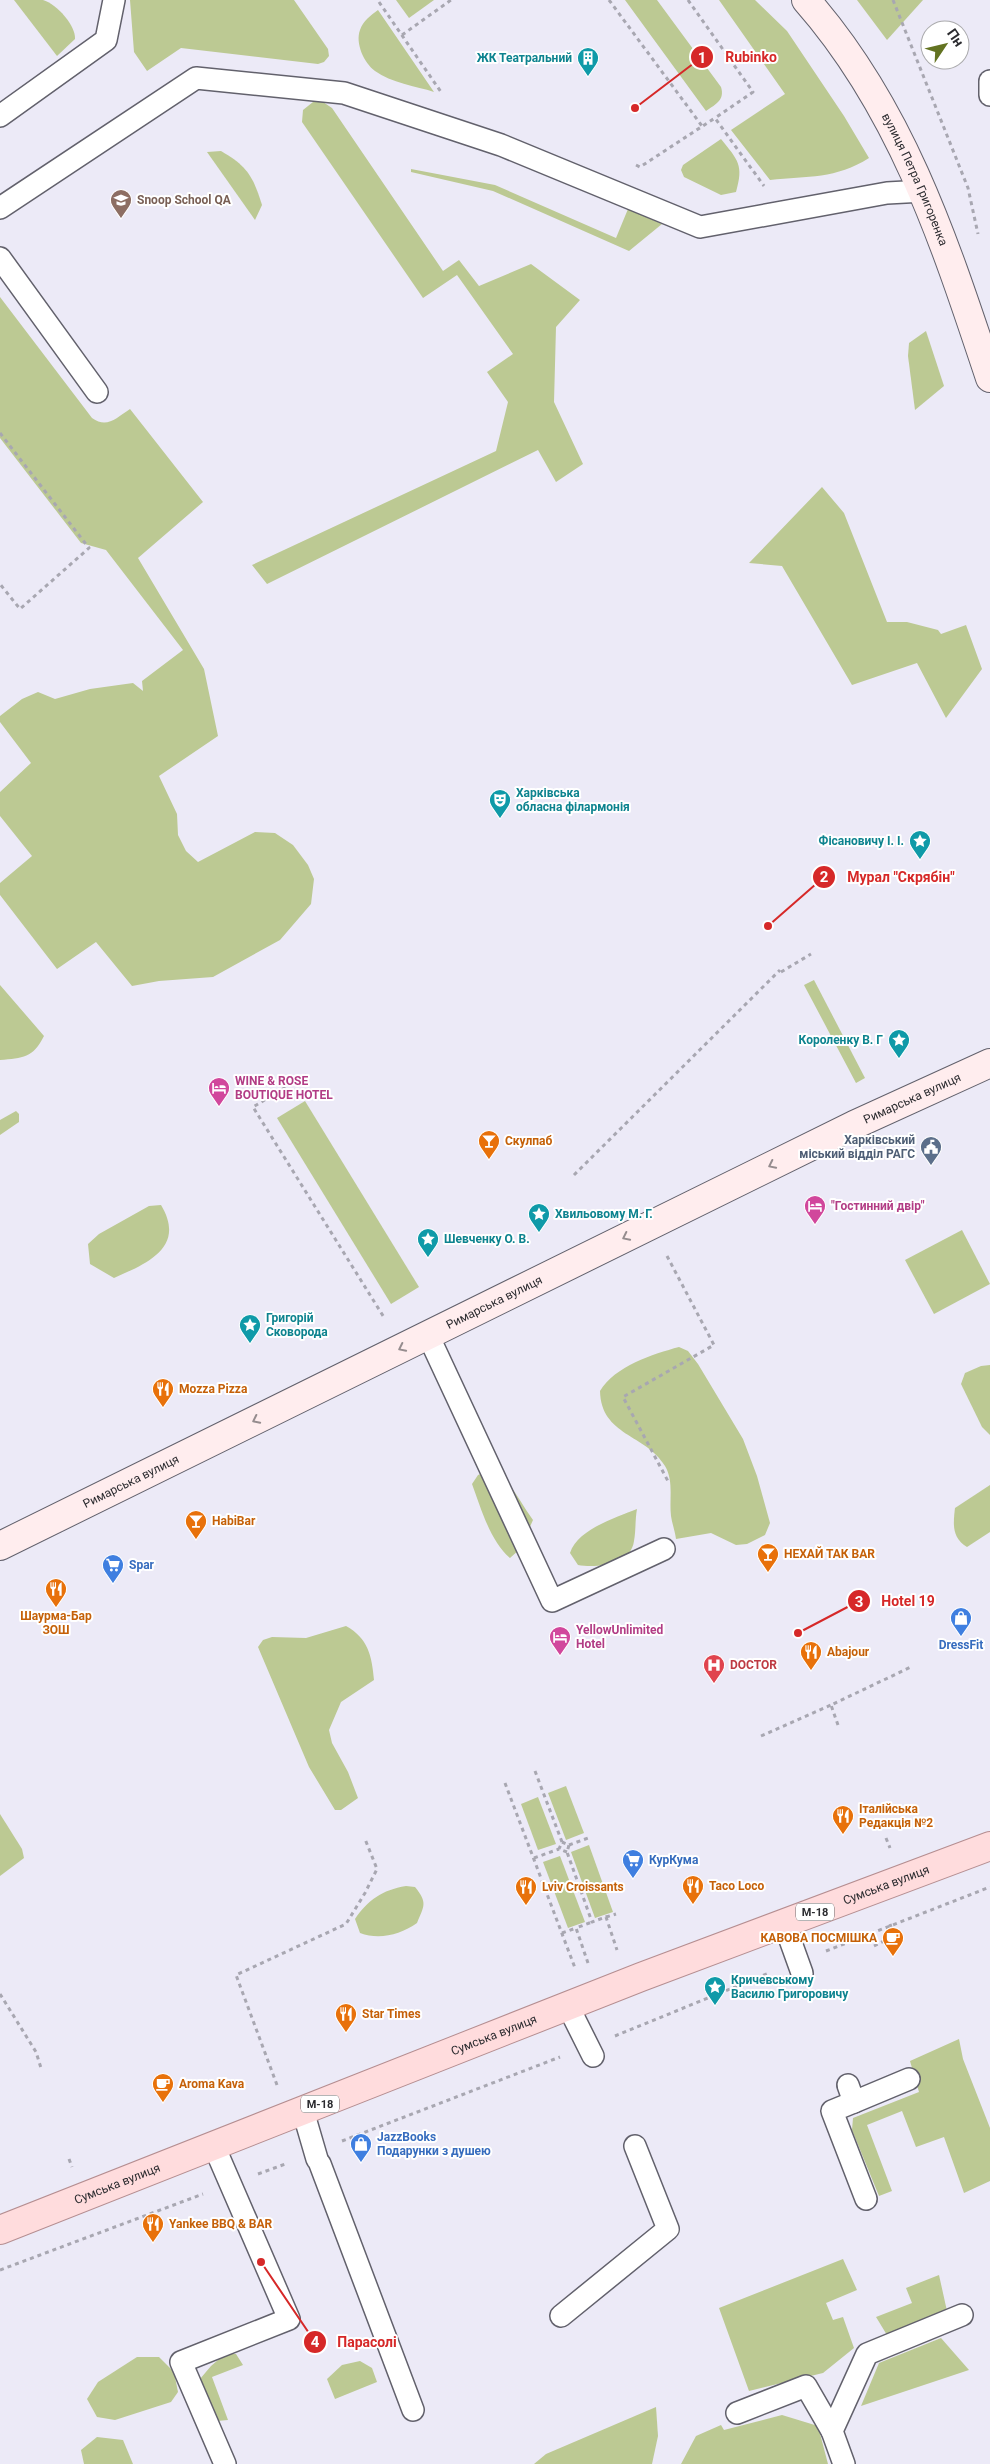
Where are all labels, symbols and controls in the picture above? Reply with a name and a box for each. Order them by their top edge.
north arrow [920,20,970,70]
text: Пн [944,26,967,49]
callout: Rubinko [690,43,786,72]
building icon: ЖК Театральний [576,46,600,77]
text: 1 [698,49,706,67]
text: Rubinko [725,49,777,65]
place label: ЖК Театральний [477,51,572,65]
street label: вулиця Петра Григоренка [879,111,951,248]
school or university icon: Snoop School QA [109,188,133,219]
place label: Snoop School QA [137,193,232,207]
place label: Харківська обласна філармонія [516,786,630,814]
theatre icon: Харківська обласна філармонія [488,788,512,819]
place icon: Фісановичу І. І. [908,829,932,860]
place label: Фісановичу І. І. [819,834,904,848]
callout: Мурал "Скрябiн" [812,862,964,891]
text: 2 [820,868,829,886]
text: Мурал "Скрябiн" [847,869,955,885]
place icon: Короленку В. Г [887,1028,911,1059]
place label: Короленку В. Г [799,1033,883,1047]
street label: Римарська вулиця [861,1070,963,1127]
place label: WINE & ROSE BOUTIQUE HOTEL [235,1074,333,1102]
hotel icon: WINE & ROSE BOUTIQUE HOTEL [207,1076,231,1107]
bar icon: Скулпаб [477,1129,501,1160]
place label: Харківський міський відділ РАГС [799,1133,915,1161]
place label: Скулпаб [505,1134,552,1148]
public building icon: Харківський міський відділ РАГС [919,1135,943,1166]
one-way arrow [768,1159,777,1170]
hotel icon: "Гостинний двір" [803,1194,827,1225]
place label: "Гостинний двір" [831,1199,925,1213]
place icon: Хвильовому М. Г. [527,1202,551,1233]
place label: Хвильовому М. Г. [555,1207,653,1221]
place icon: Шевченку О. В. [416,1227,440,1258]
one-way arrow [622,1231,631,1242]
place label: Шевченку О. В. [444,1232,530,1246]
street label: Римарська вулиця [444,1273,545,1332]
place label: Григорій Сковорода [266,1311,328,1339]
place icon: Григорій Сковорода [238,1313,262,1344]
one-way arrow [398,1342,407,1352]
restaurant icon: Mozza Pizza [151,1377,175,1408]
place label: Mozza Pizza [179,1382,248,1396]
one-way arrow [252,1414,261,1424]
street label: Римарська вулиця [81,1452,181,1511]
bar icon: HabiBar [184,1509,208,1540]
place label: HabiBar [212,1514,256,1528]
bar icon: НЕХАЙ ТАК BAR [756,1542,780,1573]
place label: НЕХАЙ ТАК BAR [784,1546,875,1561]
supermarket icon: Spar [101,1553,125,1584]
place label: Spar [129,1558,155,1572]
restaurant icon: Шаурма-Бар ЗОШ [44,1577,68,1608]
callout: Hotel 19 [847,1587,945,1616]
text: 3 [855,1593,863,1611]
text: Hotel 19 [881,1593,935,1609]
shop icon: DressFit [949,1606,973,1637]
place label: Шаурма-Бар ЗОШ [20,1609,92,1637]
place label: YellowUnlimited Hotel [576,1623,664,1651]
hotel icon: YellowUnlimited Hotel [548,1625,572,1656]
place label: DressFit [939,1638,983,1652]
restaurant icon: Abajour [799,1640,823,1671]
place label: Abajour [827,1645,870,1659]
hospital icon: DOCTOR [702,1653,726,1684]
place label: DOCTOR [730,1658,777,1672]
place label: Італійська Редакція №2 [859,1802,933,1830]
restaurant icon: Італійська Редакція №2 [831,1804,855,1835]
supermarket icon: КурКума [621,1848,645,1879]
place label: КурКума [649,1853,699,1867]
street label: Сумська вулиця [841,1862,931,1908]
restaurant icon: Taco Loco [681,1874,705,1905]
restaurant icon: Lviv Croissants [514,1875,538,1906]
place label: Taco Loco [709,1879,765,1893]
place label: Lviv Croissants [542,1880,624,1894]
road number: М-18 [796,1904,834,1920]
cafe icon: КАВОВА ПОСМІШКА [881,1926,905,1957]
place label: КАВОВА ПОСМІШКА [761,1931,878,1945]
place label: Кричевському Василю Григоровичу [731,1973,849,2001]
place icon: Кричевському Василю Григоровичу [703,1975,727,2006]
restaurant icon: Star Times [334,2002,358,2033]
place label: Star Times [362,2007,421,2021]
street label: Сумська вулиця [449,2012,539,2058]
cafe icon: Aroma Kava [151,2072,175,2103]
place label: Aroma Kava [179,2077,245,2091]
road number: М-18 [301,2096,339,2112]
place label: JazzBooks Подарунки з душею [377,2130,491,2158]
shop icon: JazzBooks Подарунки з душею [349,2132,373,2163]
street label: Сумська вулиця [72,2161,162,2207]
restaurant icon: Yankee BBQ & BAR [141,2212,165,2243]
place label: Yankee BBQ & BAR [169,2217,273,2231]
callout: Парасолі [302,2327,407,2356]
text: 4 [311,2333,320,2351]
text: Парасолі [337,2334,397,2350]

